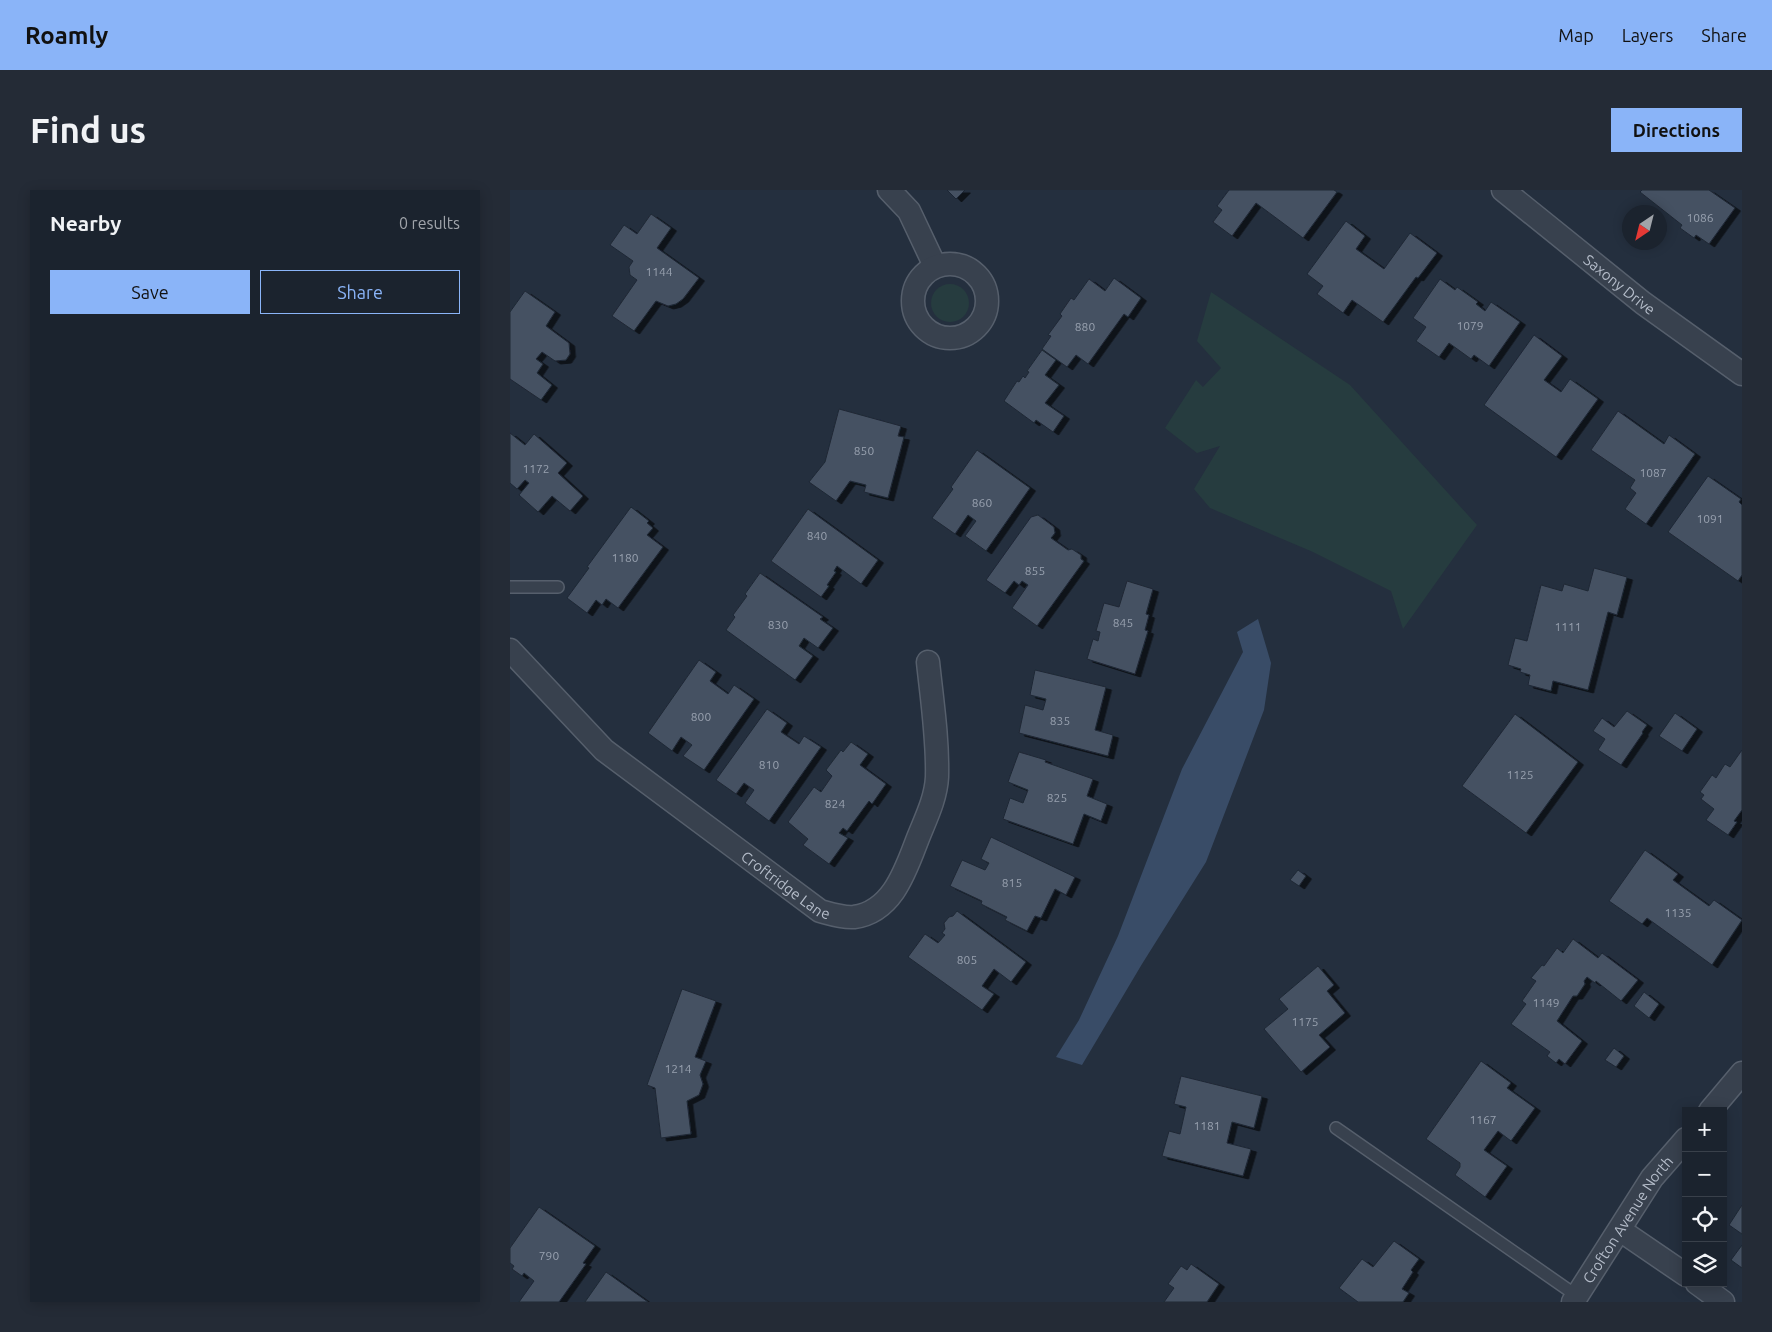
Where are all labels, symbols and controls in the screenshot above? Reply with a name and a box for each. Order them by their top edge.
text: Roamly [25,22,108,49]
text: Map [1558,25,1594,45]
text: Layers [1622,25,1673,45]
text: Share [1701,25,1747,45]
button: Directions [1611,108,1742,152]
text: Find us [30,110,146,150]
north arrow [1622,205,1667,250]
text: Nearby [50,211,121,235]
house number: 1086 [1686,211,1714,224]
text: 0 results [399,214,460,232]
street label: Saxony Drive [1581,250,1659,318]
house number: 1144 [645,265,673,278]
button: Save [50,270,250,314]
button: Share [260,270,460,314]
house number: 1079 [1456,319,1484,332]
house number: 880 [1075,320,1095,333]
house number: 850 [854,444,874,457]
house number: 1172 [522,462,550,475]
house number: 1087 [1639,466,1667,479]
house number: 860 [972,496,992,509]
house number: 1091 [1696,512,1724,525]
house number: 840 [807,529,827,542]
house number: 1180 [611,551,639,564]
house number: 855 [1025,564,1045,577]
house number: 845 [1113,616,1133,629]
house number: 830 [768,618,788,631]
house number: 1111 [1554,620,1582,633]
house number: 800 [691,710,711,723]
house number: 835 [1050,714,1070,727]
house number: 810 [759,758,779,771]
house number: 1125 [1506,768,1534,781]
house number: 825 [1047,791,1067,804]
house number: 824 [825,797,845,810]
street label: Croftridge Lane [738,847,832,922]
house number: 815 [1002,876,1022,889]
house number: 1135 [1664,906,1692,919]
house number: 805 [957,953,977,966]
house number: 1149 [1532,996,1560,1009]
house number: 1175 [1291,1015,1319,1028]
house number: 1214 [664,1062,692,1075]
map controls [1682,1107,1727,1287]
button: + [1682,1107,1727,1152]
house number: 1167 [1469,1113,1497,1126]
house number: 1181 [1193,1119,1221,1132]
street label: Crofton Avenue North [1579,1152,1676,1286]
button: − [1682,1152,1727,1197]
button: locate [1682,1197,1727,1242]
button: layers [1682,1242,1727,1287]
house number: 790 [539,1249,559,1262]

